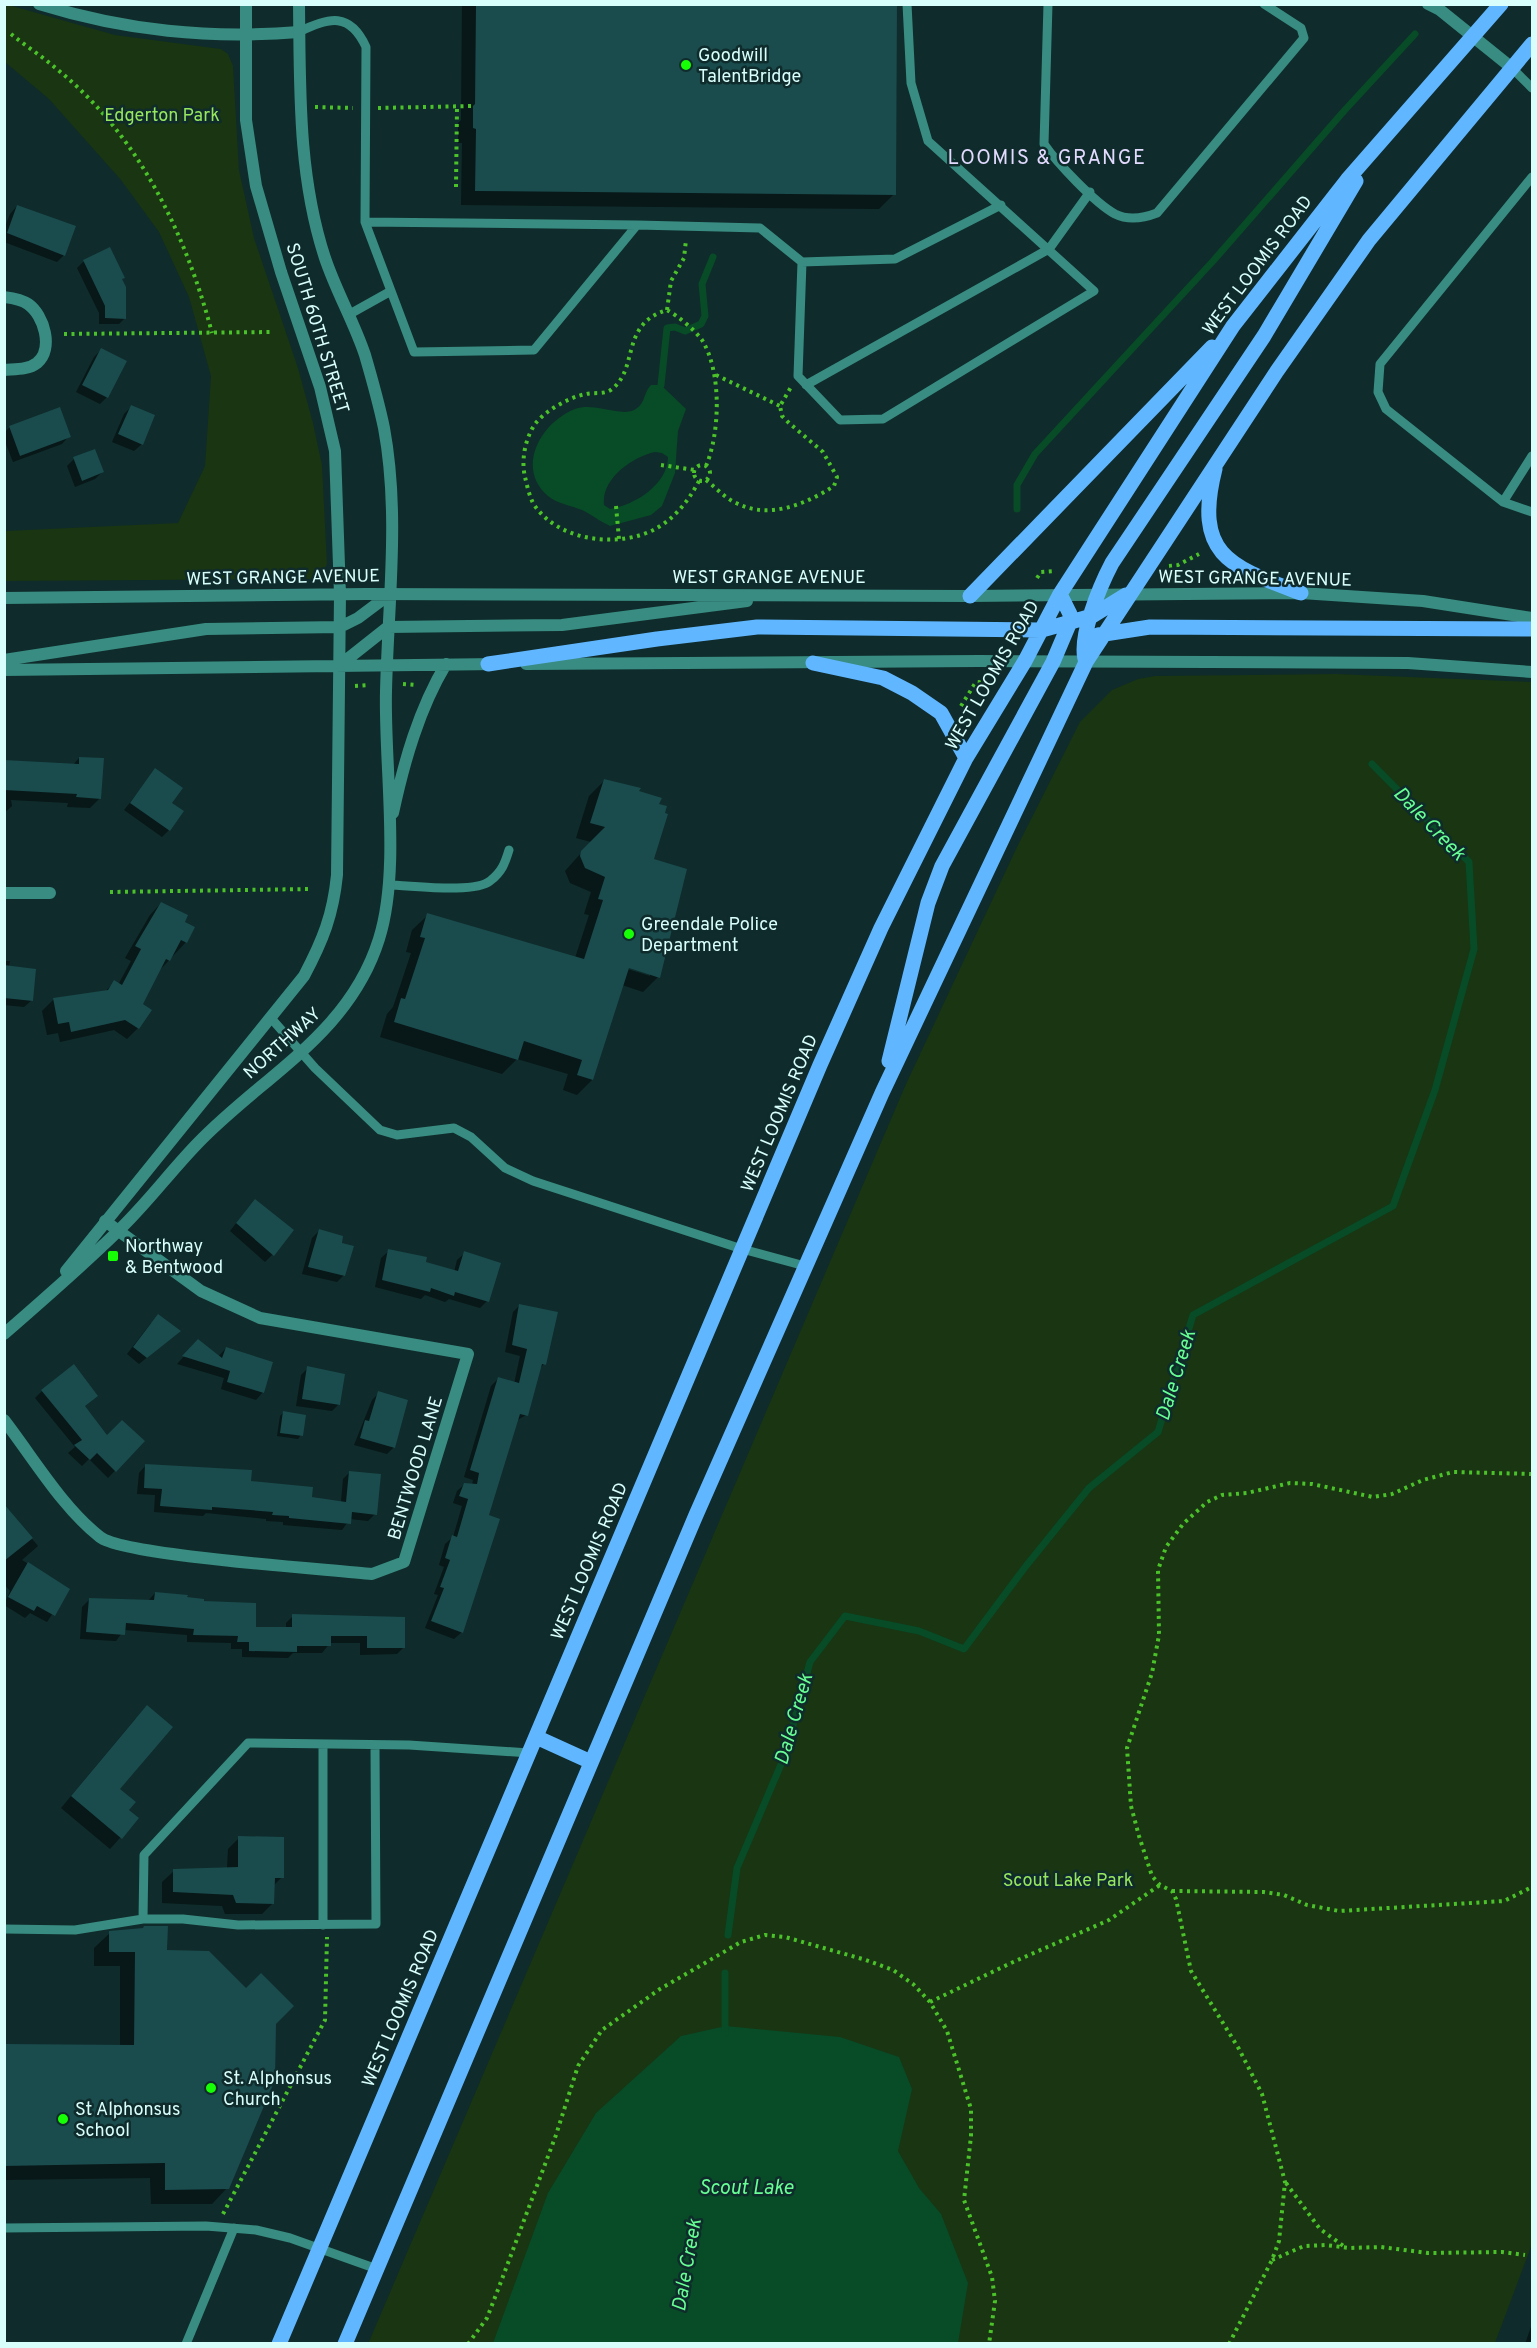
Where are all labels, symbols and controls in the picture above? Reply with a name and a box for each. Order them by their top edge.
place label: Goodwill TalentBridge [698,45,801,89]
marker: Goodwill TalentBridge [679,58,693,72]
park label: Edgerton Park [104,105,220,128]
district label: LOOMIS & GRANGE [947,146,1147,172]
street label: WEST LOOMIS ROAD [1198,191,1318,340]
street label: SOUTH 60TH STREET [280,240,353,417]
street label: WEST GRANGE AVENUE [186,565,380,592]
street label: WEST GRANGE AVENUE [1158,566,1352,593]
street label: WEST GRANGE AVENUE [672,567,866,590]
street label: WEST LOOMIS ROAD [941,597,1046,755]
water label: Dale Creek [1387,782,1471,868]
place label: Greendale Police Department [641,914,778,958]
marker: Greendale Police Department [622,927,636,941]
street label: NORTHWAY [239,1003,327,1085]
street label: WEST LOOMIS ROAD [737,1031,824,1196]
place label: Northway & Bentwood [125,1236,223,1280]
marker: Northway & Bentwood [106,1249,120,1263]
water label: Dale Creek [1151,1326,1203,1424]
street label: BENTWOOD LANE [384,1394,449,1543]
street label: WEST LOOMIS ROAD [547,1479,634,1644]
water label: Dale Creek [770,1670,821,1768]
park label: Scout Lake Park [1003,1870,1133,1893]
street label: WEST LOOMIS ROAD [358,1926,445,2091]
place label: St. Alphonsus Church [223,2068,332,2112]
marker: St. Alphonsus Church [204,2081,218,2095]
place label: St Alphonsus School [75,2099,180,2143]
marker: St Alphonsus School [56,2112,70,2126]
water label: Scout Lake [699,2176,794,2202]
water label: Dale Creek [667,2216,709,2314]

